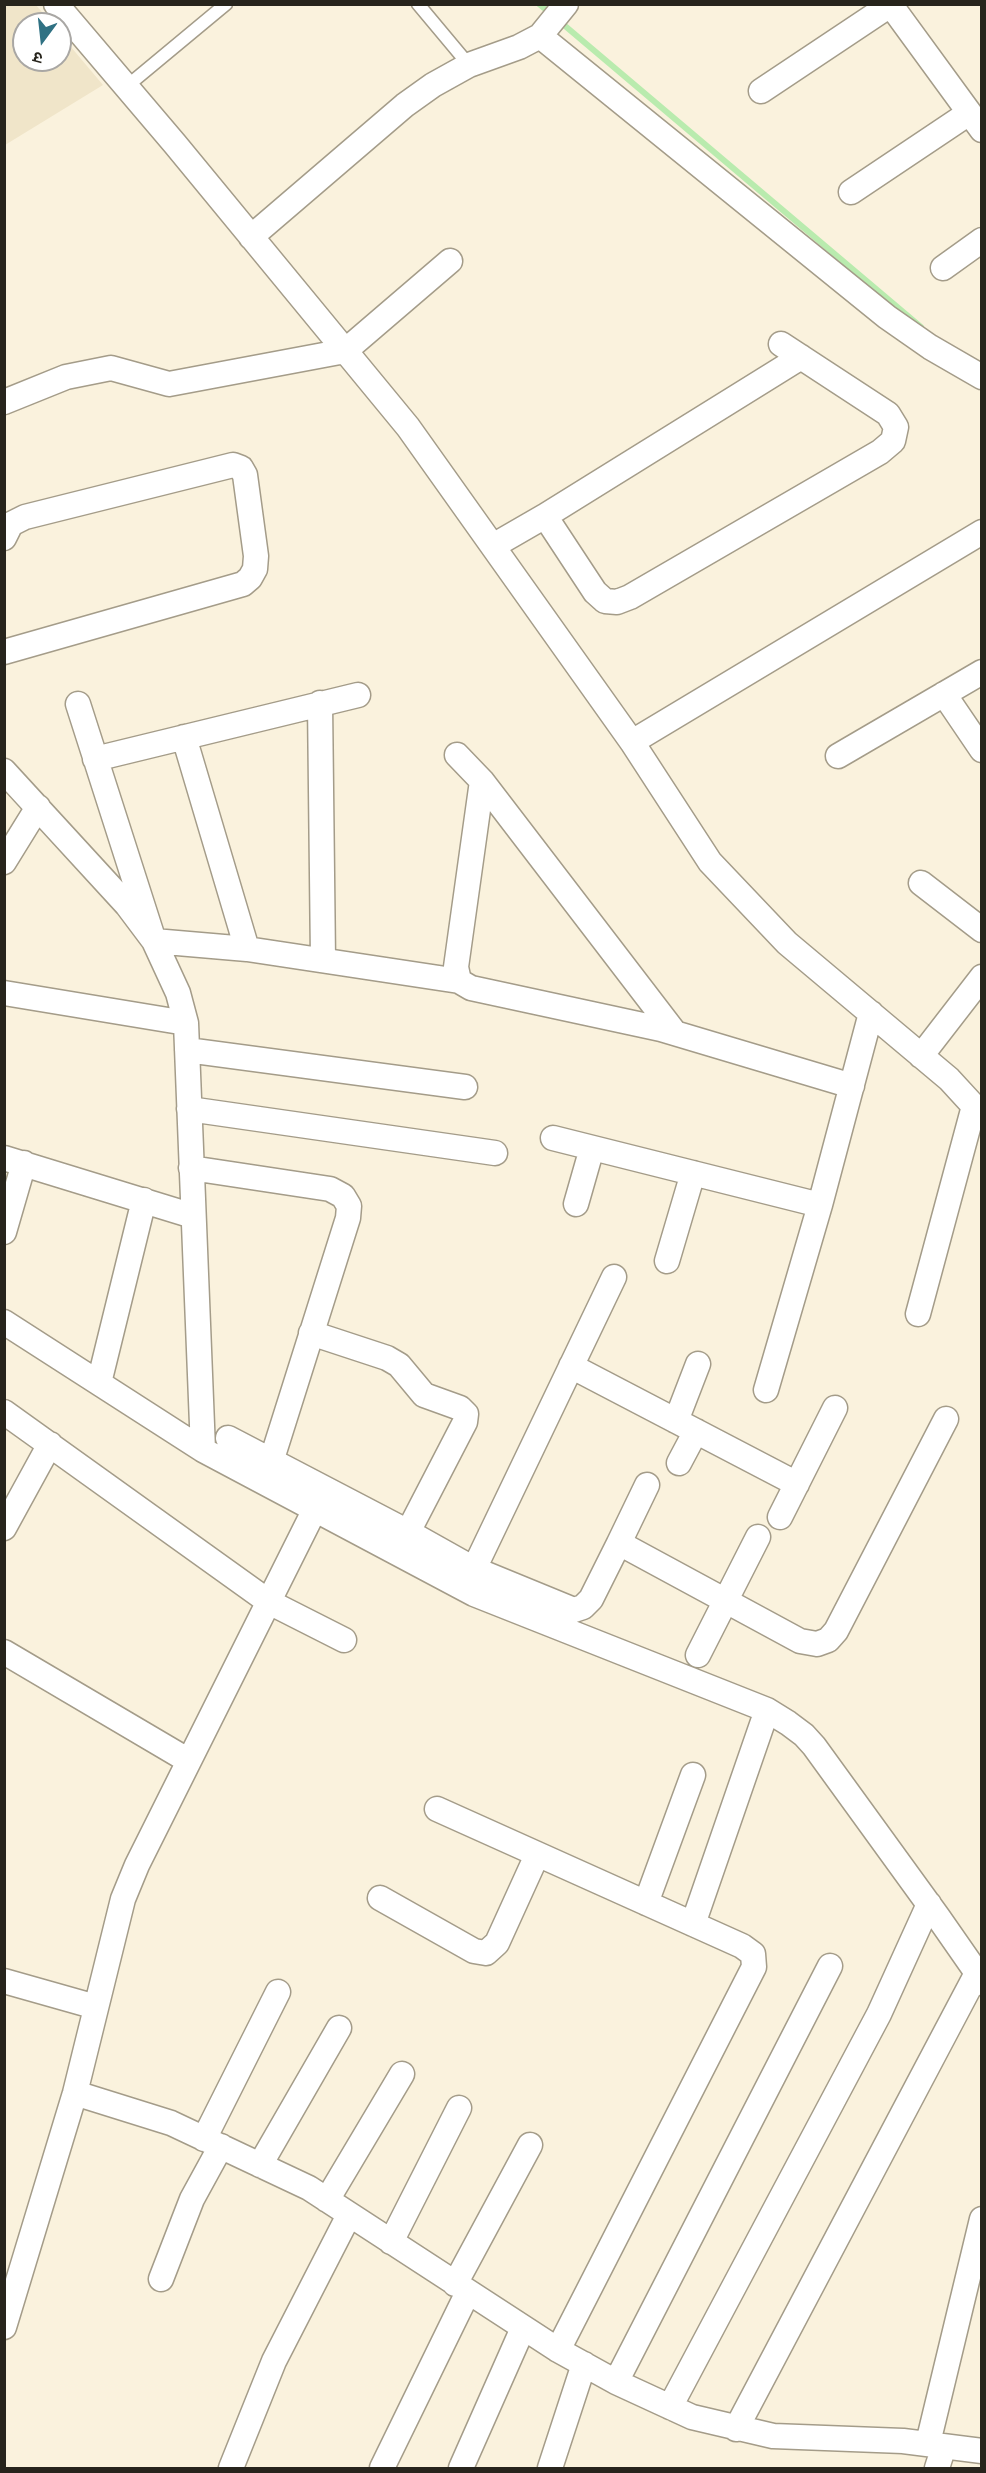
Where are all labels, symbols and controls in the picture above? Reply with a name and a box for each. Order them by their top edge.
north arrow [12,12,72,72]
text: उ [31,48,45,68]

